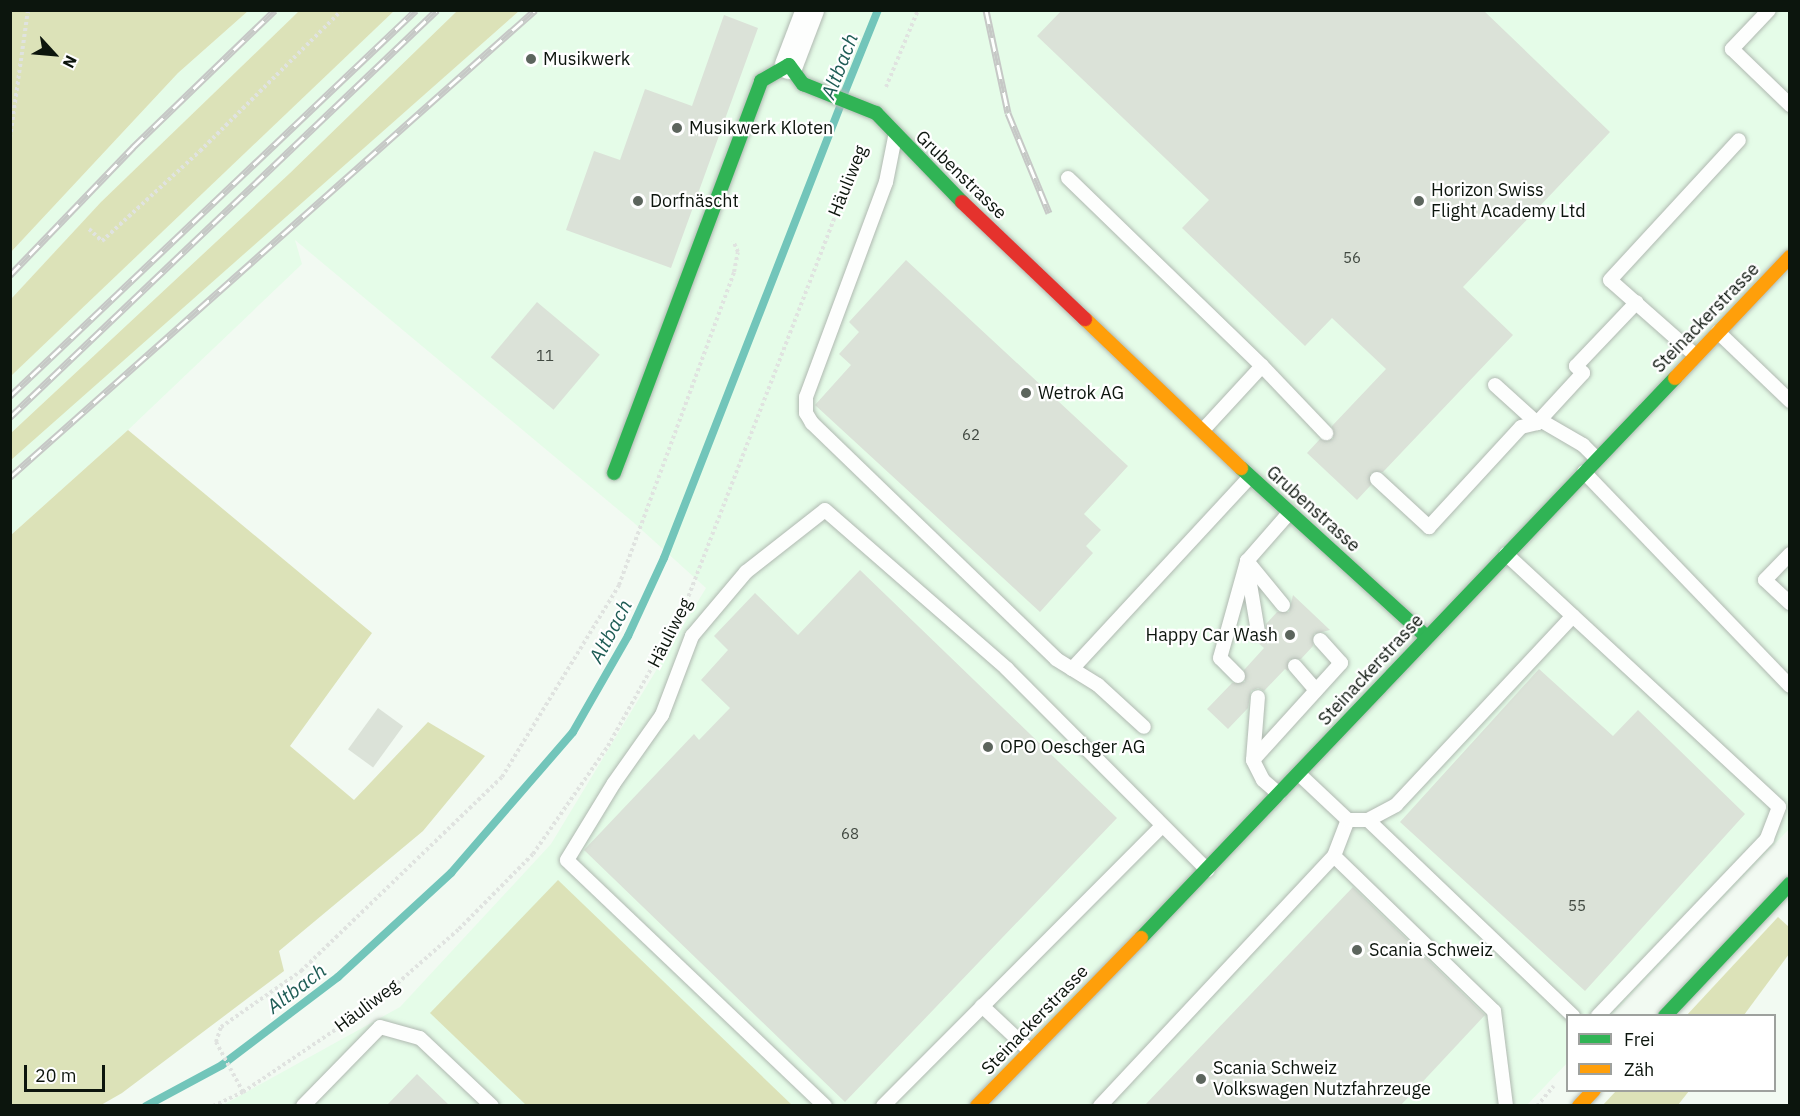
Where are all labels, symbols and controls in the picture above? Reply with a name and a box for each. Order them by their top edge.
north arrow [24,24,84,84]
water label: Altbach [816,30,862,102]
place label: Musikwerk [543,48,630,70]
text: N [59,52,82,71]
marker: Musikwerk [524,52,538,66]
place label: Musikwerk Kloten [689,117,833,139]
marker: Musikwerk Kloten [670,121,684,135]
street label: Grubenstrasse [911,126,1011,224]
street label: Häuliweg [824,142,872,220]
place label: Horizon Swiss Flight Academy Ltd [1431,180,1586,222]
place label: Dorfnäscht [650,190,739,212]
marker: Dorfnäscht [631,194,645,208]
marker: Horizon Swiss Flight Academy Ltd [1412,194,1426,208]
house number: 56 [1343,249,1361,267]
street label: Steinackerstrasse [1648,259,1764,377]
house number: 11 [536,347,554,365]
place label: Wetrok AG [1038,382,1124,404]
marker: Wetrok AG [1019,386,1033,400]
house number: 62 [962,426,980,444]
street label: Grubenstrasse [1262,461,1364,557]
water label: Altbach [583,595,637,667]
street label: Häuliweg [643,595,697,671]
street label: Steinackerstrasse [1314,610,1428,730]
place label: Happy Car Wash [1146,624,1278,646]
marker: Happy Car Wash [1283,628,1297,642]
place label: OPO Oeschger AG [1000,736,1145,758]
marker: OPO Oeschger AG [981,740,995,754]
house number: 68 [841,825,859,843]
house number: 55 [1568,897,1586,915]
place label: Scania Schweiz [1369,939,1493,961]
marker: Scania Schweiz [1350,943,1364,957]
water label: Altbach [262,958,330,1018]
street label: Steinackerstrasse [977,961,1093,1079]
street label: Häuliweg [331,975,403,1037]
legend [1566,1014,1776,1092]
text: Frei [1624,1028,1655,1051]
scale bar [27,1053,108,1091]
place label: Scania Schweiz Volkswagen Nutzfahrzeuge [1213,1058,1431,1100]
text: Zäh [1624,1058,1654,1081]
text: 20 m [35,1064,77,1087]
marker: Scania Schweiz Volkswagen Nutzfahrzeuge [1194,1072,1208,1086]

